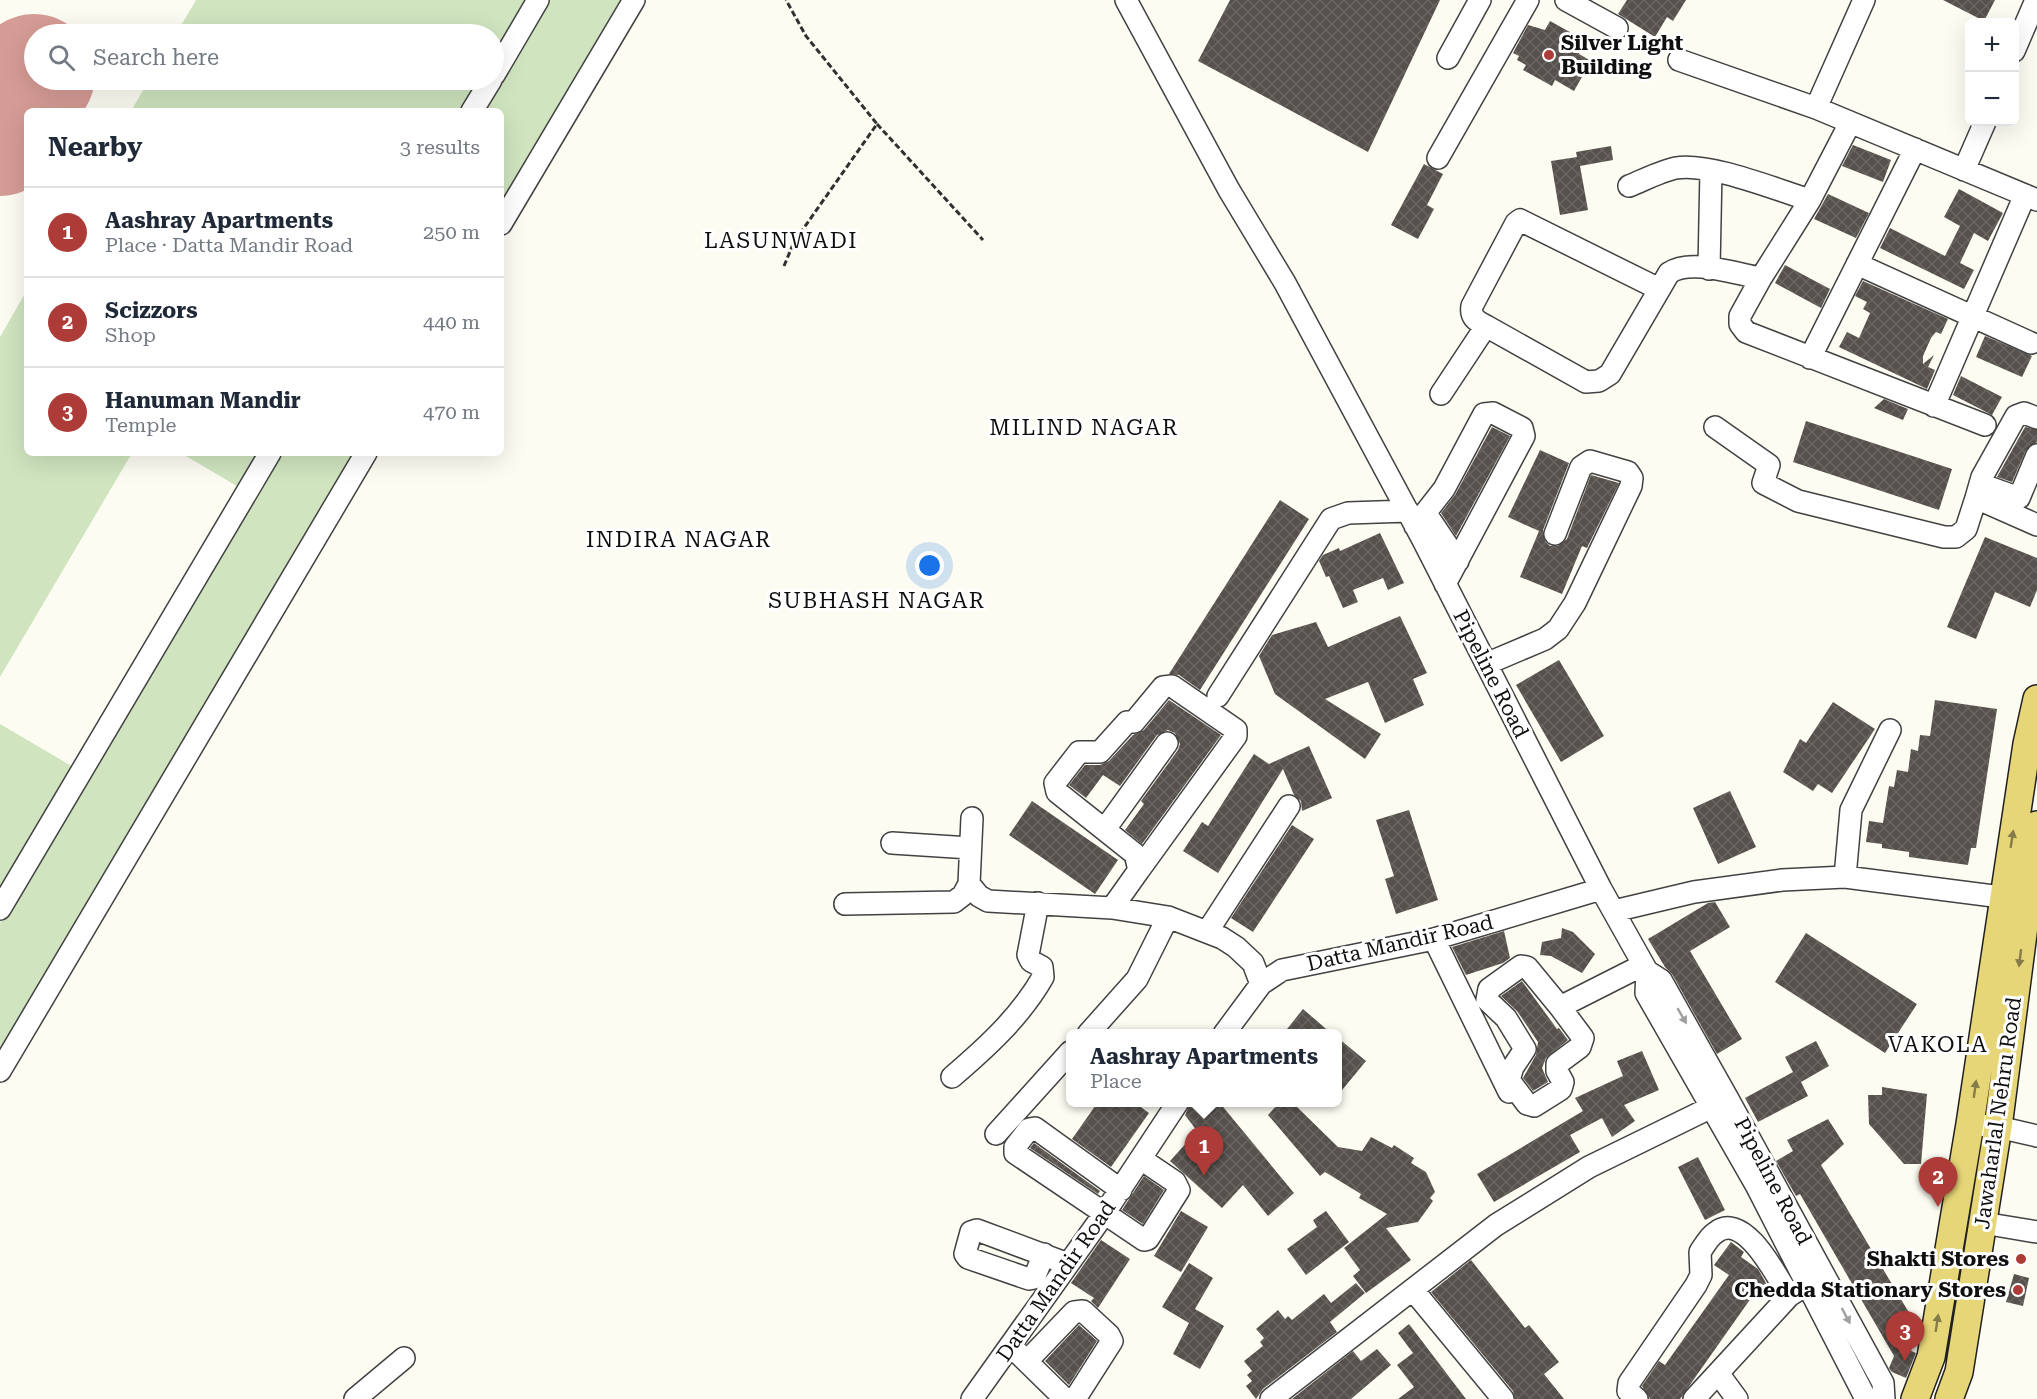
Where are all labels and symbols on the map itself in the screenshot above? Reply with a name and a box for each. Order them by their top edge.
place label: Silver Light Building [1561,31,1684,79]
marker: Silver Light Building [1542,48,1556,62]
district label: LASUNWADI [704,228,858,253]
district label: MILIND NAGAR [989,415,1179,440]
district label: INDIRA NAGAR [586,527,772,552]
your location [915,551,944,580]
district label: SUBHASH NAGAR [768,588,986,613]
street label: Pipeline Road [1448,606,1534,743]
one-way arrow [2008,829,2017,848]
street label: Datta Mandir Road [1305,910,1496,976]
one-way arrow [2015,949,2024,968]
street label: Jawaharlal Nehru Road [1970,995,2026,1231]
one-way arrow [1676,1008,1686,1025]
district label: VAKOLA [1888,1032,1988,1057]
one-way arrow [1971,1079,1980,1098]
street label: Pipeline Road [1729,1113,1817,1249]
pin: 1 [1184,1126,1224,1176]
pin: 2 [1918,1158,1958,1207]
street label: Datta Mandir Road [992,1196,1121,1366]
place label: Shakti Stores [1867,1247,2009,1271]
marker: Shakti Stores [2014,1252,2028,1266]
place label: Chedda Stationary Stores [1734,1278,2006,1302]
marker: Chedda Stationary Stores [2011,1283,2025,1297]
one-way arrow [1841,1308,1851,1325]
pin: 3 [1886,1312,1924,1361]
one-way arrow [1932,1313,1941,1332]

